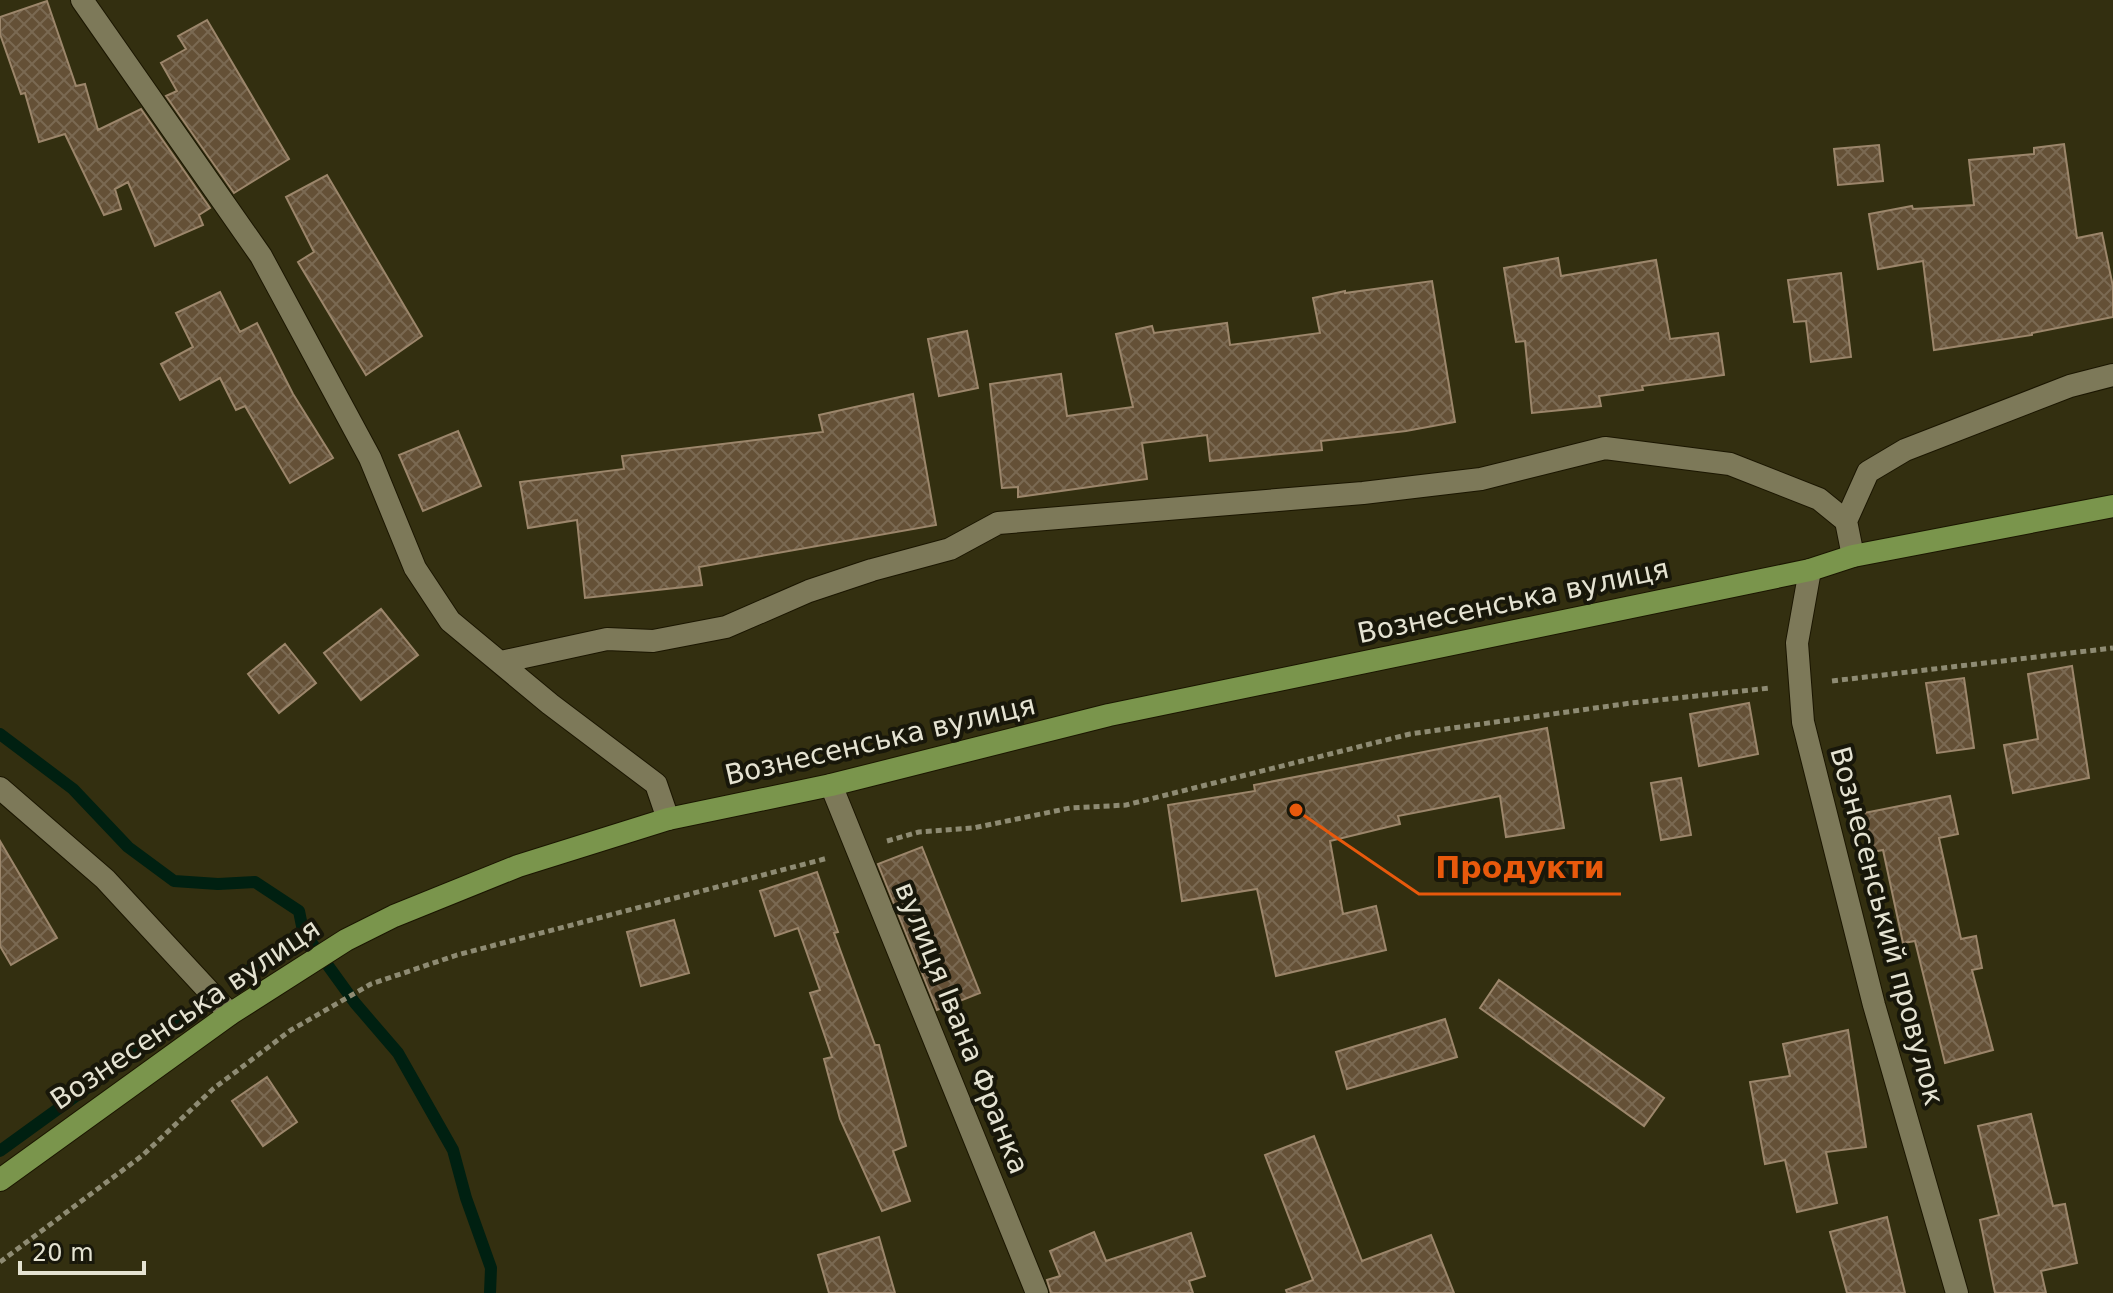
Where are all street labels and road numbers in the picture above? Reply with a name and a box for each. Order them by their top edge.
street label: Вознесенська вулиця [1354,552,1672,650]
street label: Вознесенська вулиця [722,688,1038,792]
street label: Вознесенський провулок [1823,743,1951,1109]
street label: вулиця Івана Франка [888,877,1036,1179]
street label: Вознесенська вулиця [44,912,326,1116]

